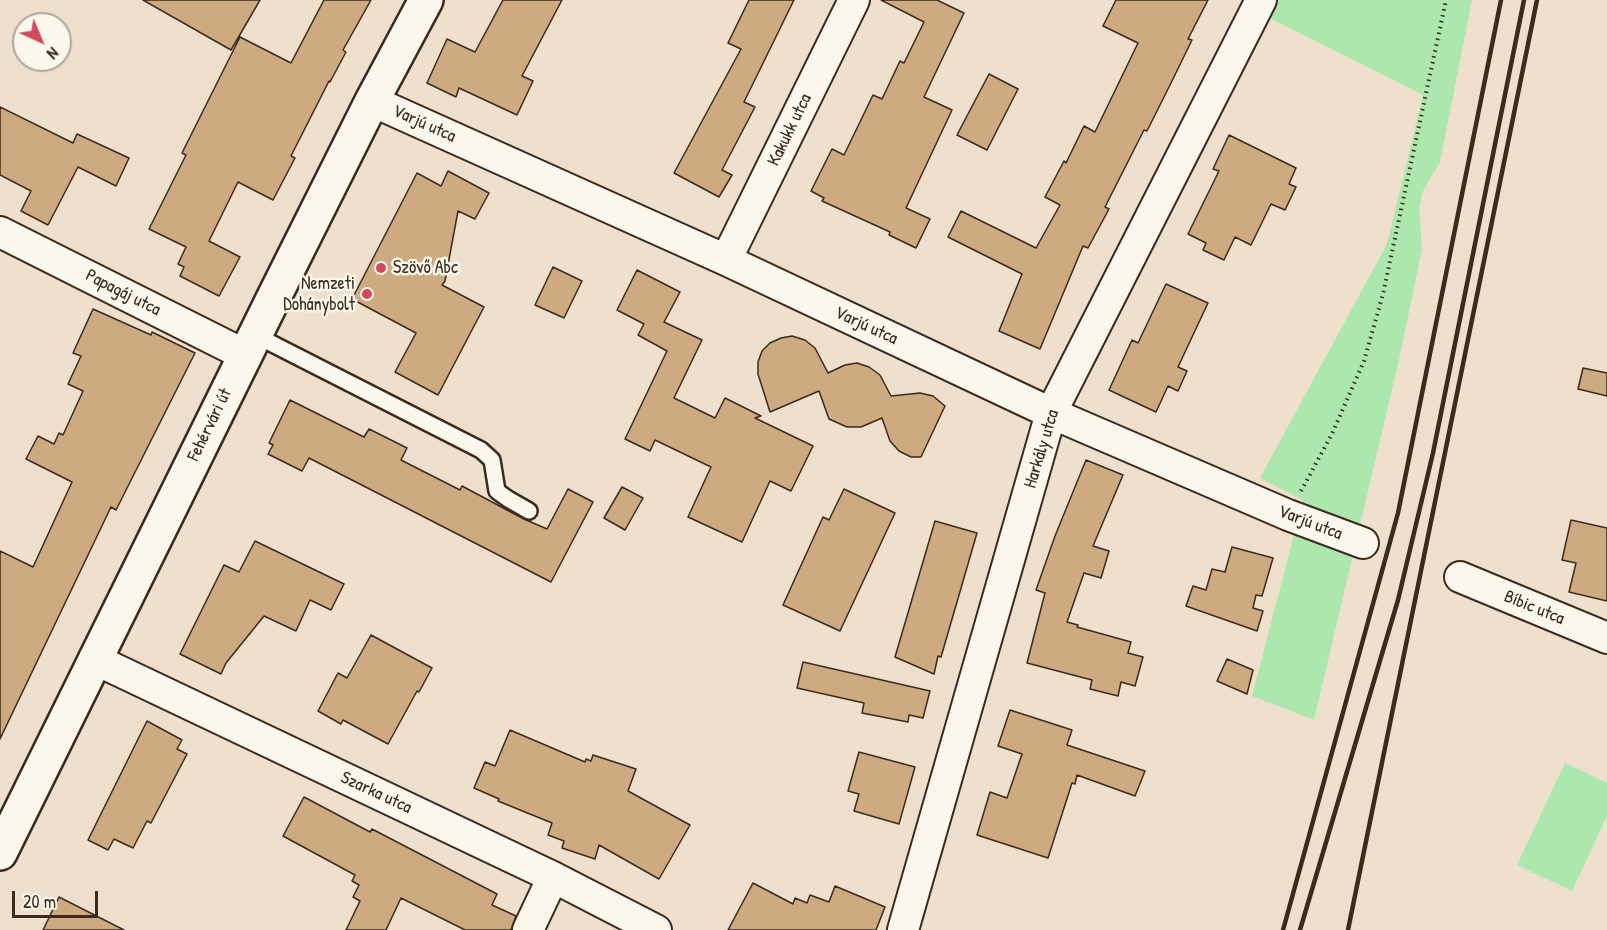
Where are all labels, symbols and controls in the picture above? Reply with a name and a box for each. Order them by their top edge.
north arrow [12,12,72,72]
text: N [42,43,64,64]
street label: Kakukk utca [763,90,817,170]
street label: Varjú utca [389,100,459,148]
place label: Szövő Abc [393,257,458,279]
marker: Szövő Abc [374,261,388,275]
street label: Papagáj utca [82,265,164,321]
place label: Nemzeti Dohánybolt [283,273,355,316]
marker: Nemzeti Dohánybolt [360,287,374,301]
street label: Varjú utca [831,302,901,350]
street label: Fehérvári út [183,385,237,465]
street label: Harkály utca [1020,407,1064,491]
street label: Varjú utca [1275,501,1345,545]
street label: Bíbic utca [1501,586,1567,630]
street label: Szarka utca [337,767,415,819]
scale bar [15,879,100,917]
text: 20 m [23,889,56,914]

